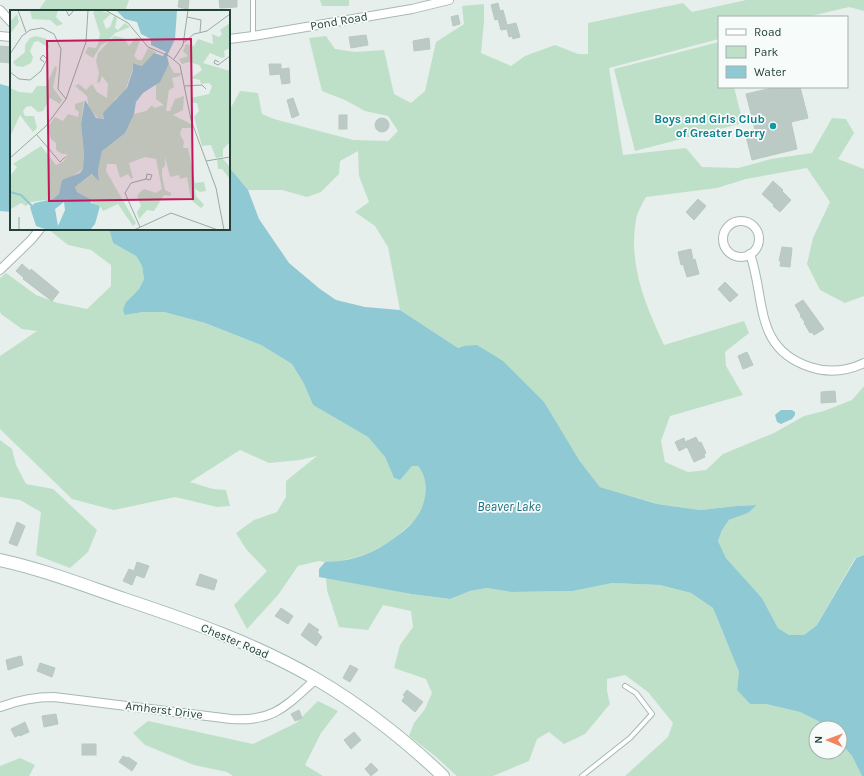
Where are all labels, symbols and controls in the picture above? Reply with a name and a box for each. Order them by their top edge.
street label: Pond Road [309,9,369,33]
inset map [10,10,230,230]
legend [718,16,848,88]
text: Road [754,25,782,39]
text: Park [754,45,779,59]
text: Water [754,65,787,79]
place label: Boys and Girls Club of Greater Derry [654,112,765,140]
marker: Boys and Girls Club of Greater Derry [768,121,778,131]
water label: Beaver Lake [477,499,541,514]
street label: Chester Road [199,620,271,662]
street label: Amherst Drive [125,698,203,722]
north arrow [808,720,848,760]
text: N [812,736,825,744]

